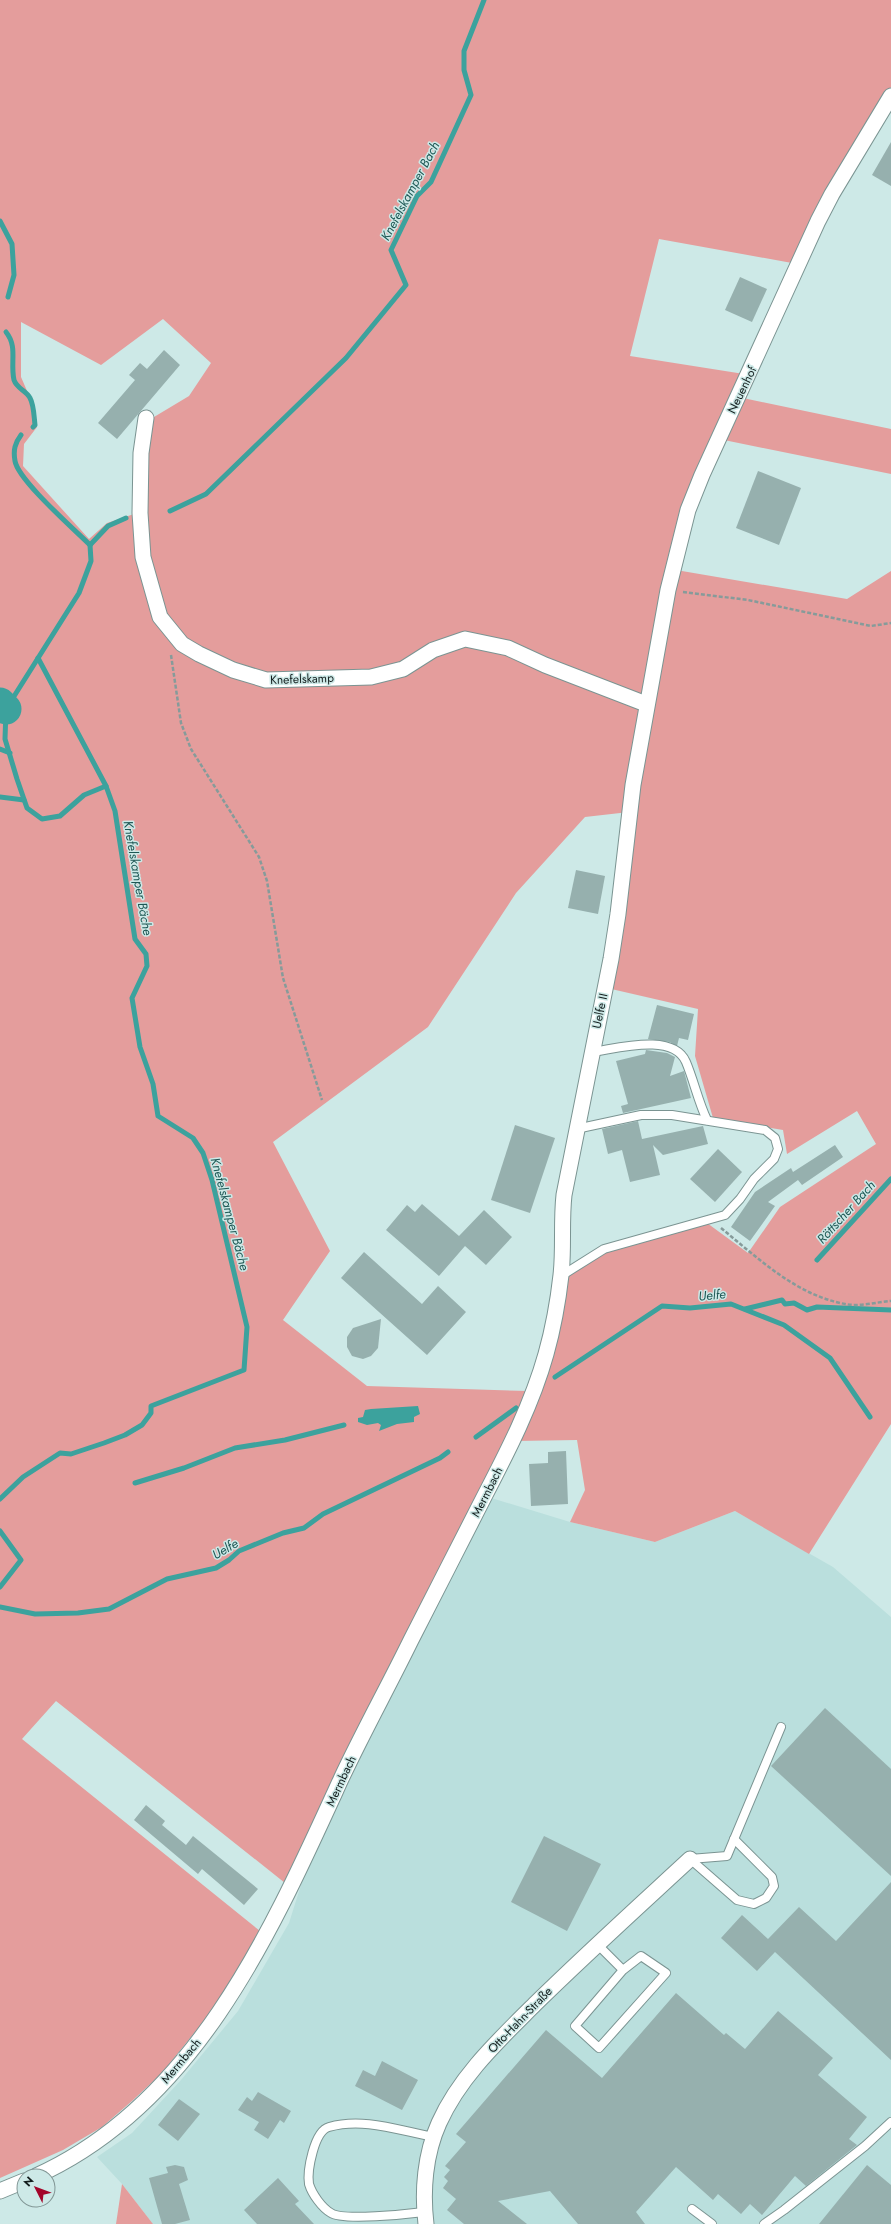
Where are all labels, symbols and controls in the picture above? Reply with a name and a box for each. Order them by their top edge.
water label: Knefelskamper Bach [376,138,444,244]
street label: Neuenhof [723,363,761,417]
street label: Knefelskamp [270,669,334,689]
water label: Knefelskamper Bäche [119,819,158,937]
street label: Uelfe II [588,992,612,1030]
water label: Knefelskamper Bäche [206,1155,254,1273]
water label: Röttscher Bach [812,1176,880,1248]
water label: Uelfe [698,1284,727,1306]
street label: Mermbach [467,1464,507,1520]
water label: Uelfe [208,1534,242,1564]
street label: Mermbach [321,1753,361,1809]
street label: Otto-Hahn-Straße [484,1983,556,2057]
street label: Mermbach [157,2035,205,2087]
north arrow [16,2168,56,2208]
text: N [20,2173,37,2190]

